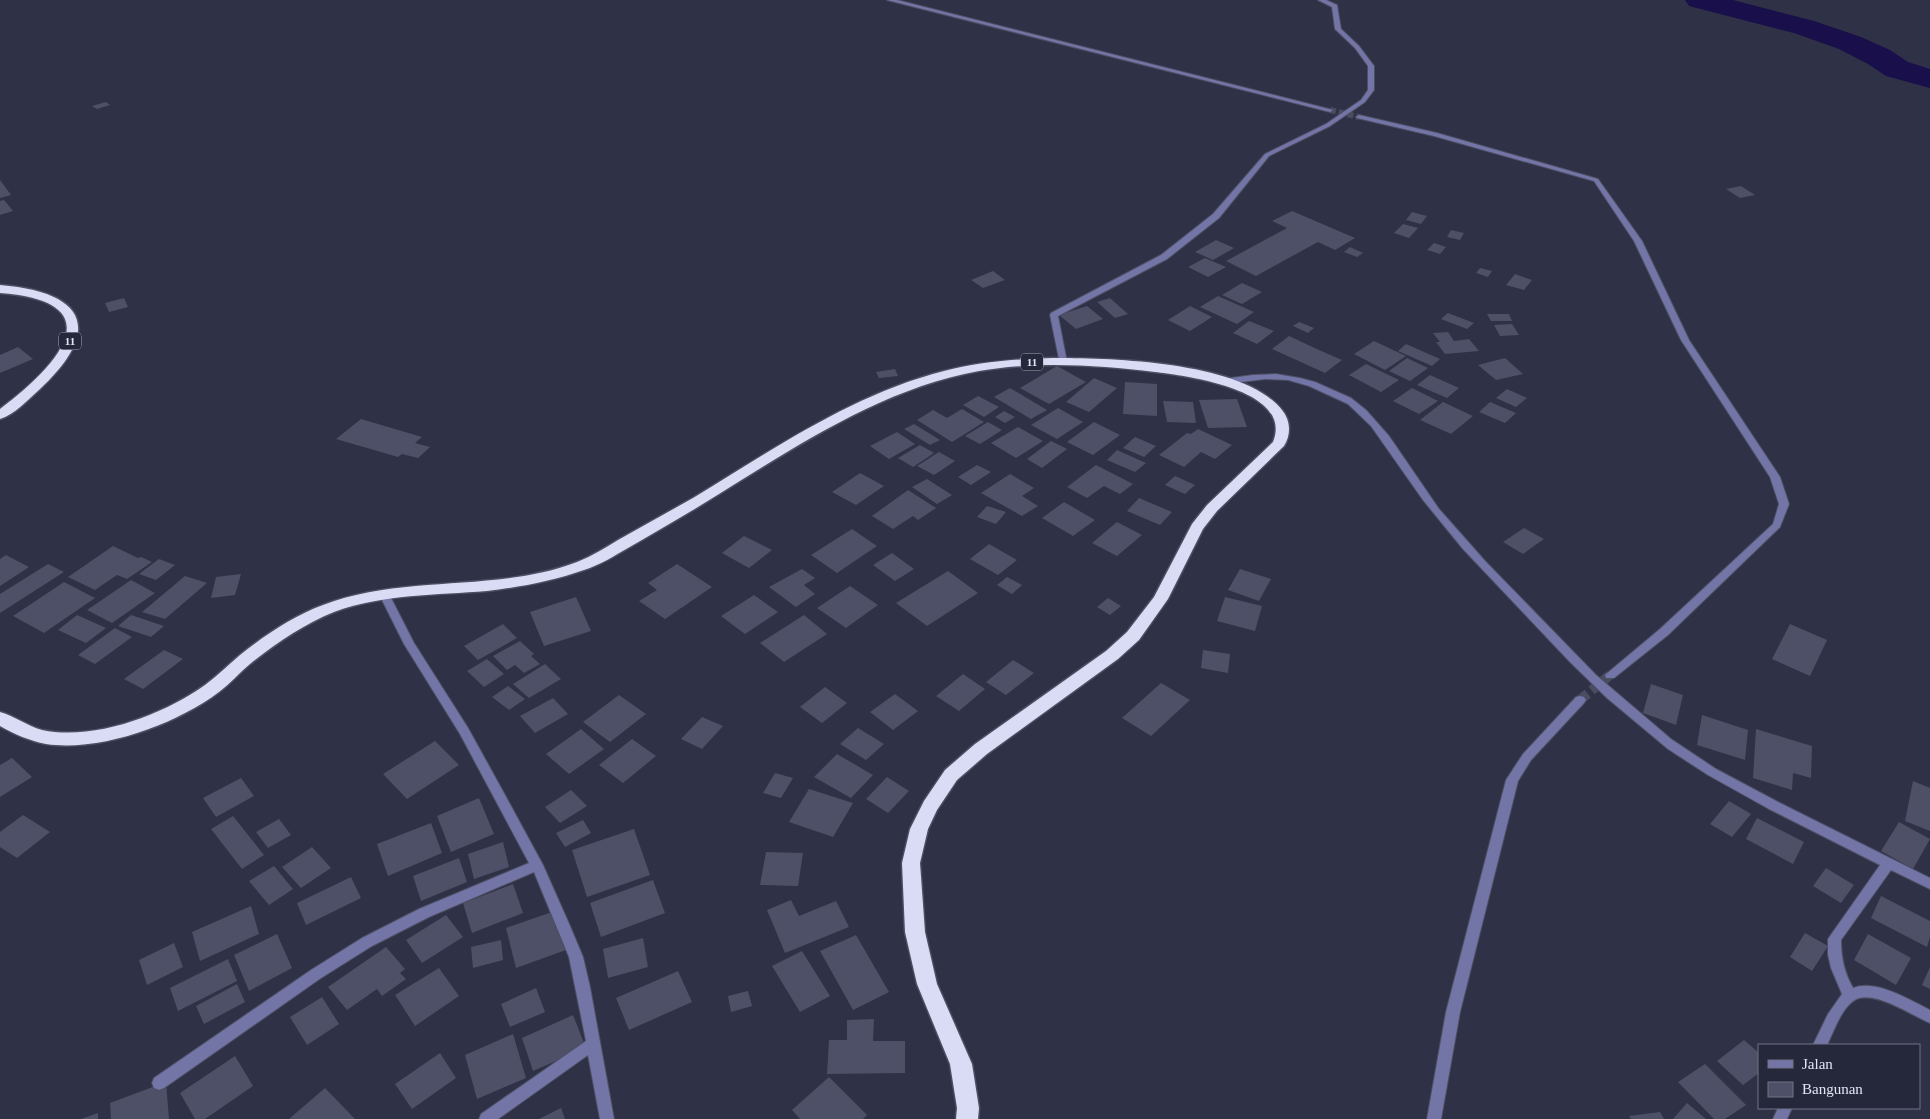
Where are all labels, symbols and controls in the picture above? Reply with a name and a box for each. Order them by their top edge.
road number: 11 [59,332,81,350]
road number: 11 [1021,354,1043,371]
legend [1758,1044,1920,1109]
text: Jalan [1802,1056,1833,1072]
text: Bangunan [1802,1081,1863,1097]

